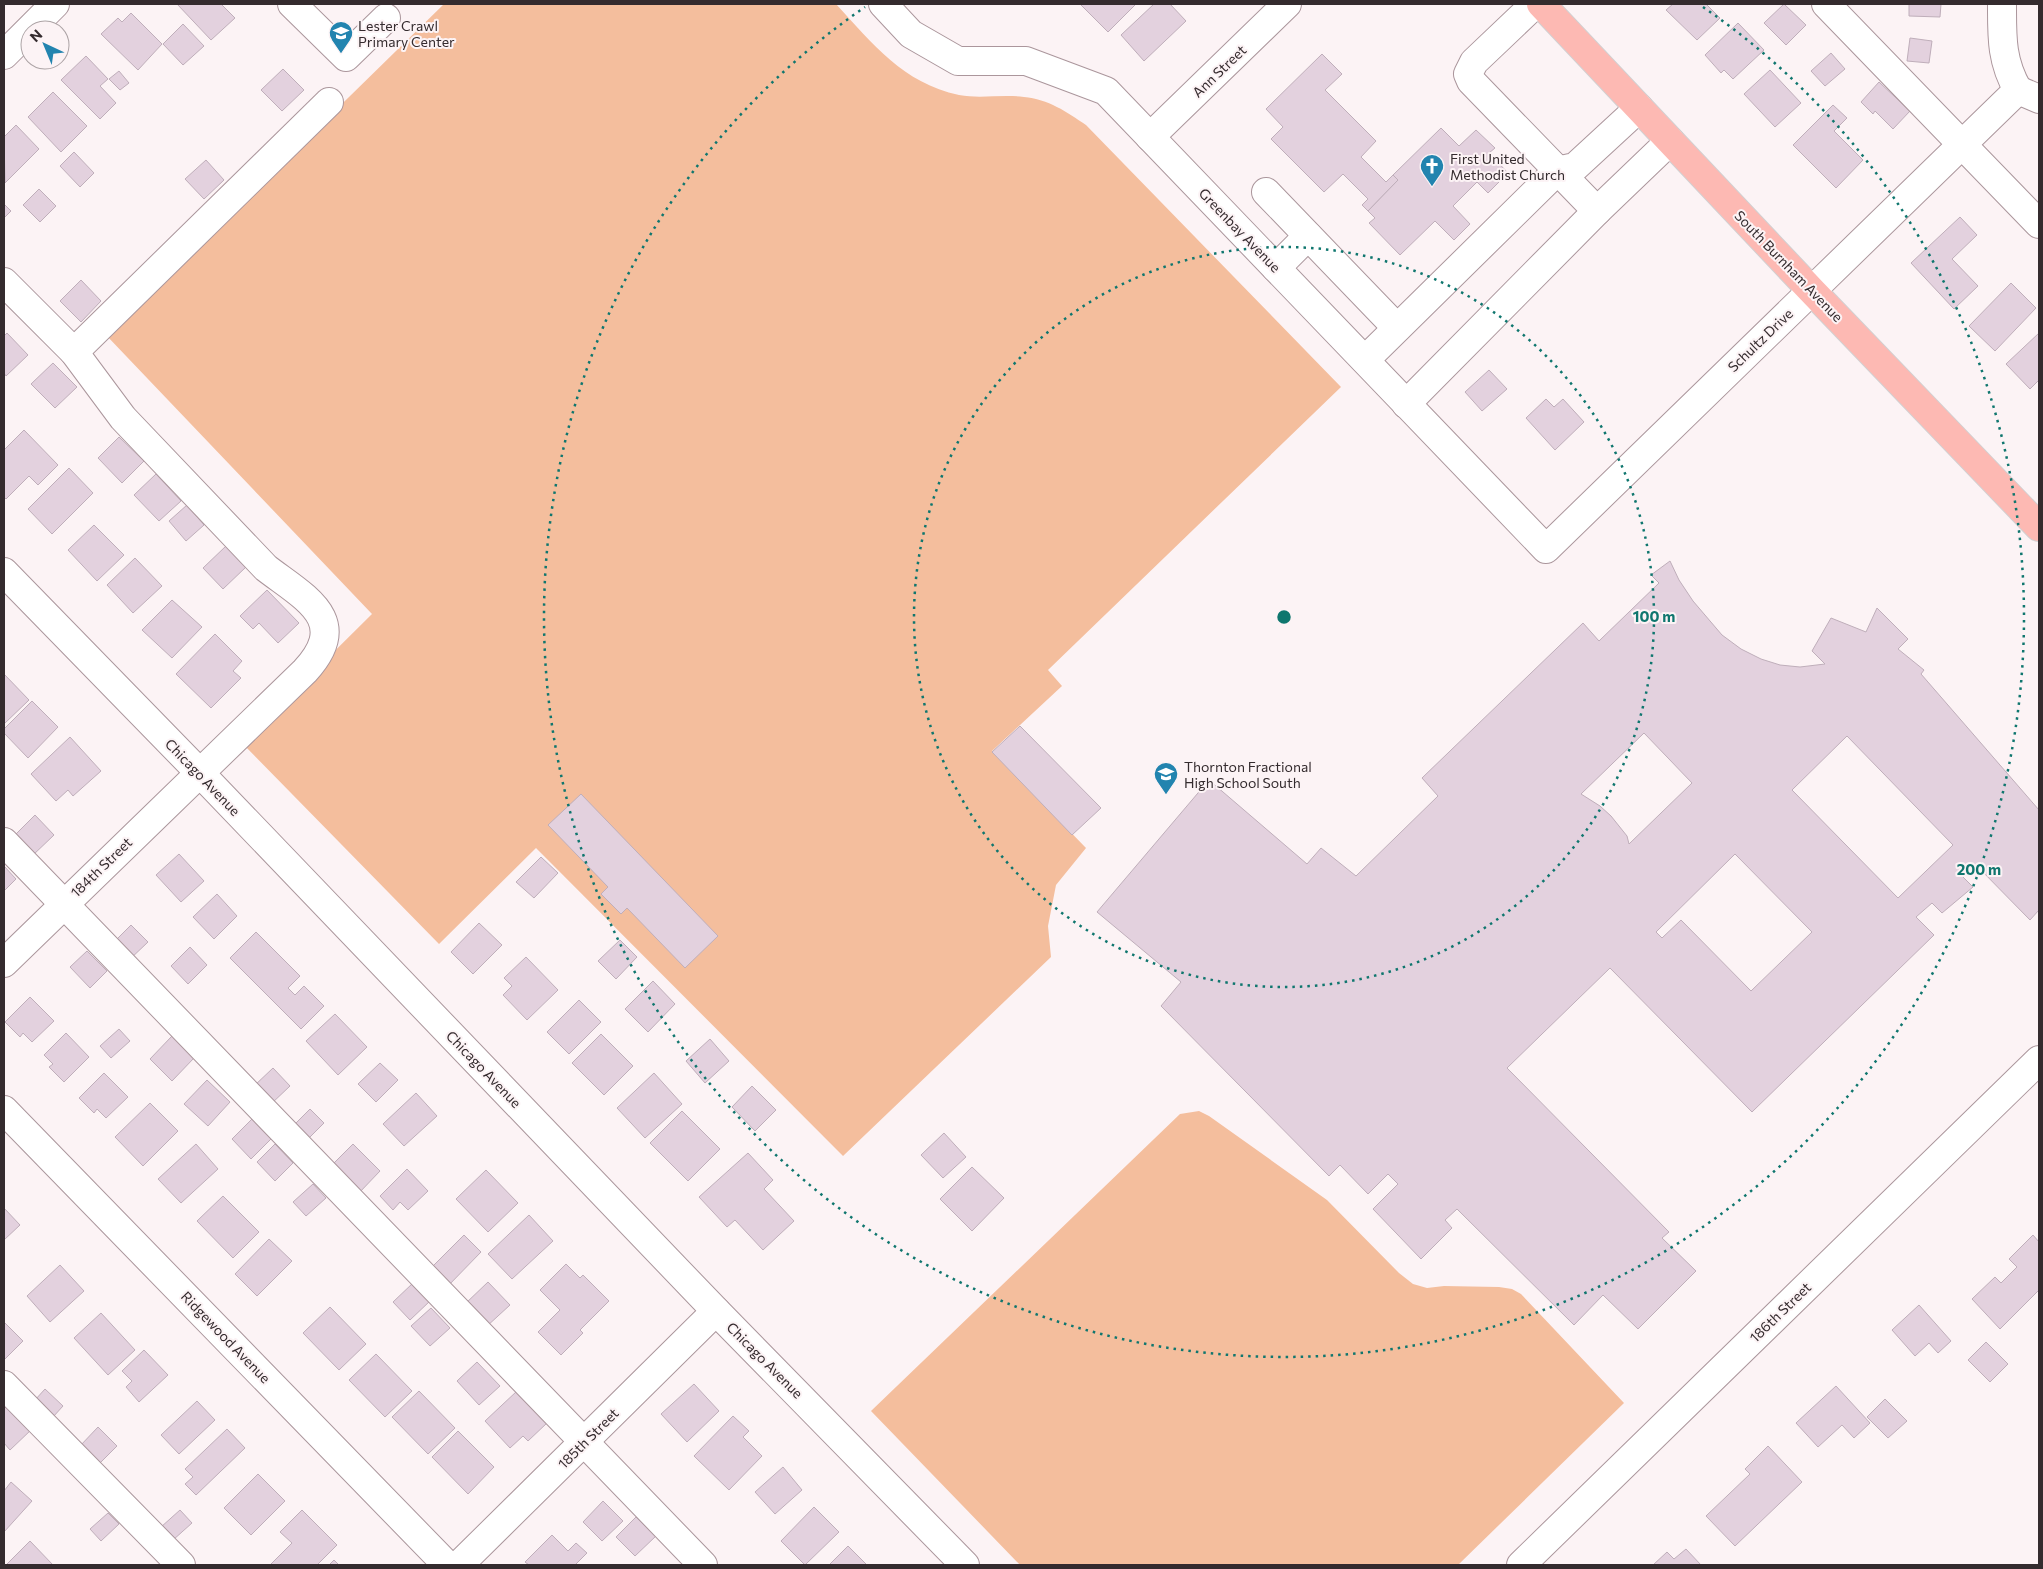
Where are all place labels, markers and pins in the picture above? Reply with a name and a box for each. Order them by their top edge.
place label: Lester Crawl Primary Center [358,17,455,50]
school or university icon: Lester Crawl Primary Center [328,20,354,54]
place label: First United Methodist Church [1450,150,1565,183]
church icon: First United Methodist Church [1419,153,1445,187]
centre of rings [1275,608,1293,626]
place label: Thornton Fractional High School South [1184,758,1312,791]
school or university icon: Thornton Fractional High School South [1153,761,1179,795]

